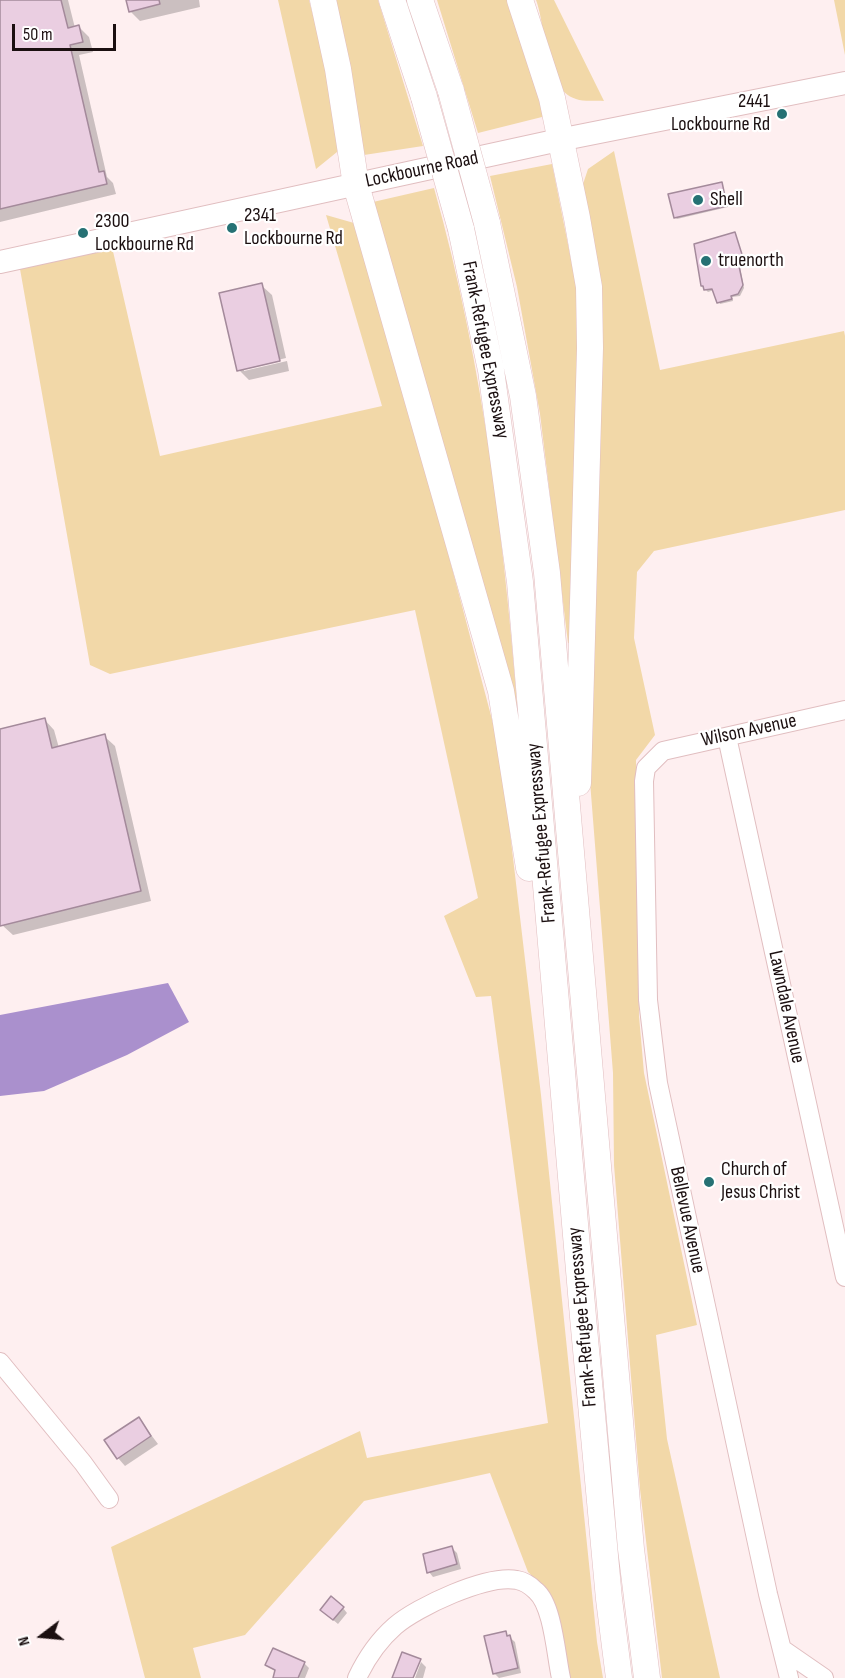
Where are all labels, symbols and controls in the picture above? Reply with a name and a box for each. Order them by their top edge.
scale bar [15,12,118,50]
text: 50 m [23,24,53,45]
place label: 2441 Lockbourne Rd [671,90,770,137]
marker: 2441 Lockbourne Rd [775,107,789,121]
street label: Lockbourne Road [363,146,481,194]
place label: Shell [710,188,743,212]
marker: Shell [691,193,705,207]
place label: 2341 Lockbourne Rd [244,204,343,251]
place label: 2300 Lockbourne Rd [95,210,194,257]
marker: 2341 Lockbourne Rd [225,221,239,235]
marker: 2300 Lockbourne Rd [76,226,90,240]
place label: truenorth [718,249,784,273]
marker: truenorth [699,254,713,268]
street label: Frank-Refugee Expressway [456,259,514,441]
street label: Wilson Avenue [699,709,799,753]
street label: Frank-Refugee Expressway [522,742,562,924]
street label: Lawndale Avenue [762,948,810,1066]
place label: Church of Jesus Christ [721,1158,800,1205]
street label: Bellevue Avenue [664,1164,710,1276]
marker: Church of Jesus Christ [702,1175,716,1189]
street label: Frank-Refugee Expressway [563,1226,603,1408]
north arrow [12,1606,72,1666]
text: N [14,1634,35,1648]

